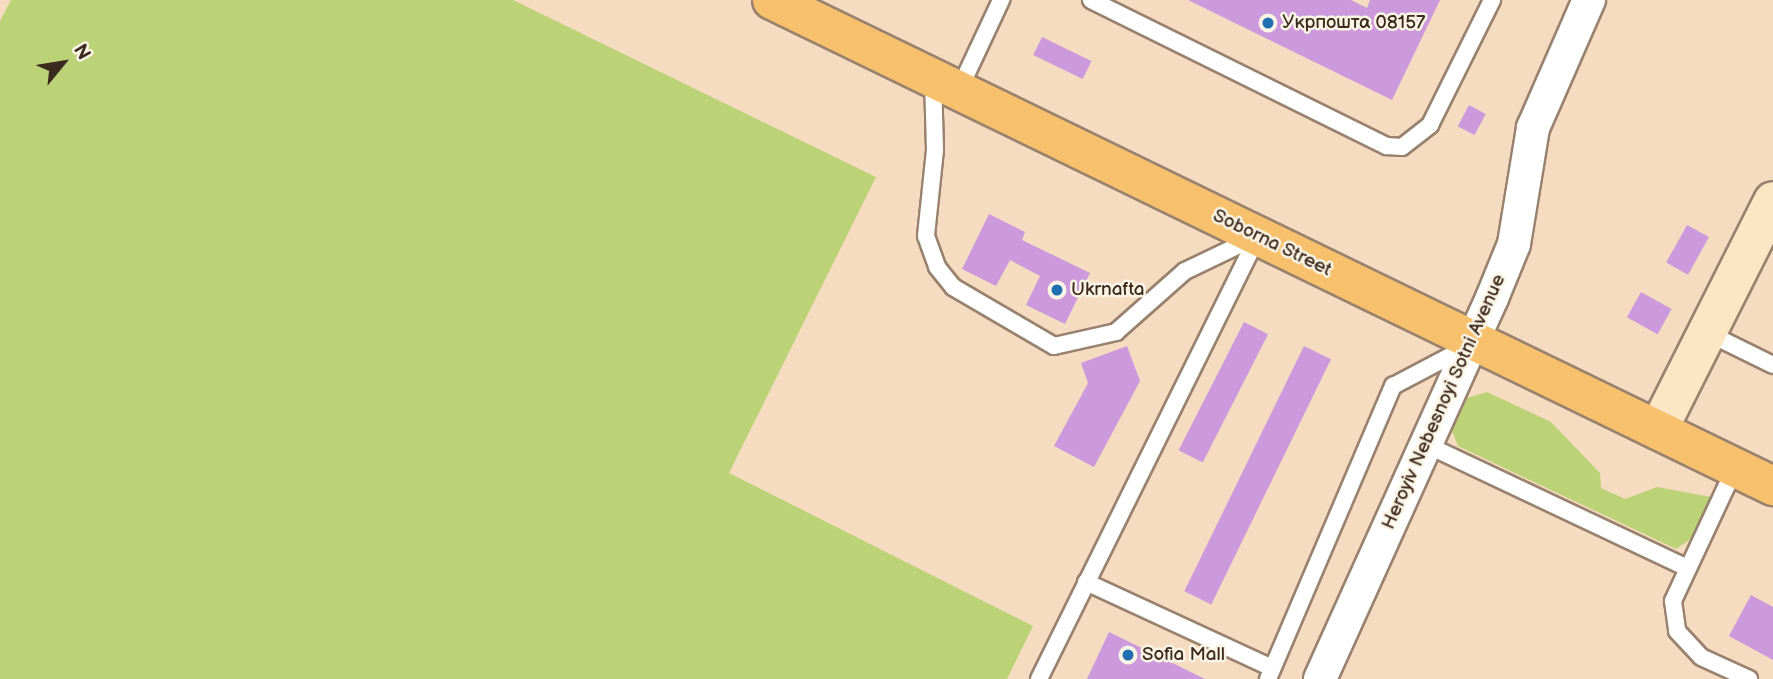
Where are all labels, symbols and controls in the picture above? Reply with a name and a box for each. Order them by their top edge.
place label: Укрпошта 08157 [1282,12,1425,34]
marker: Укрпошта 08157 [1260,15,1276,31]
north arrow [28,28,98,98]
text: N [68,40,95,64]
street label: Soborna Street [1209,204,1335,282]
street label: Heroyiv Nebesnoyi Sotni Avenue [1377,271,1511,533]
place label: Ukrnafta [1071,279,1144,301]
marker: Ukrnafta [1049,282,1065,298]
place label: Sofia Mall [1142,644,1225,666]
marker: Sofia Mall [1120,647,1136,663]

